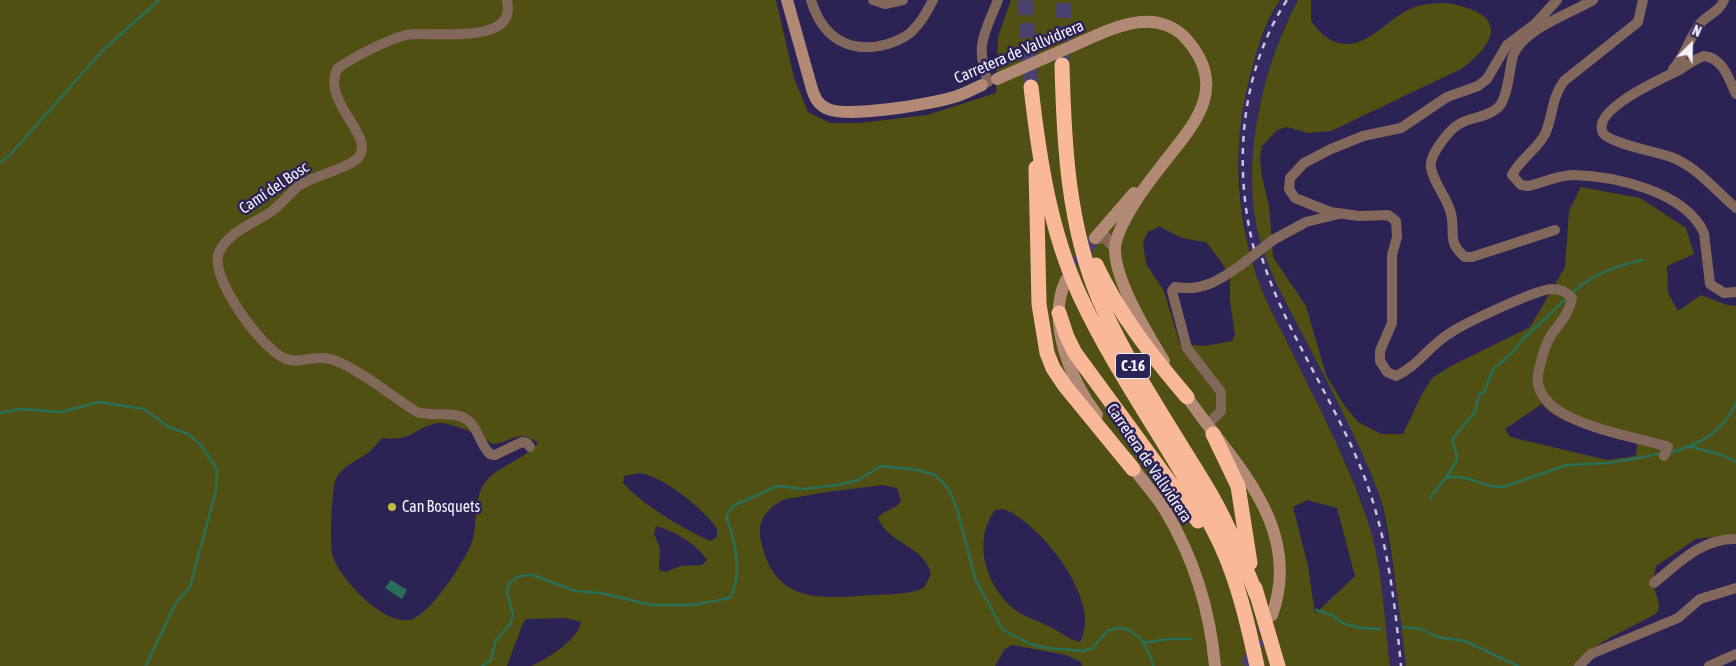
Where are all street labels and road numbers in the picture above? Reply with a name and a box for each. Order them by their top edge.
street label: Carretera de Vallvidrera [951,16,1087,88]
street label: Camí del Bosc [235,158,313,218]
road number: C-16 [1116,354,1150,378]
street label: Carretera de Vallvidrera [1102,400,1196,526]

